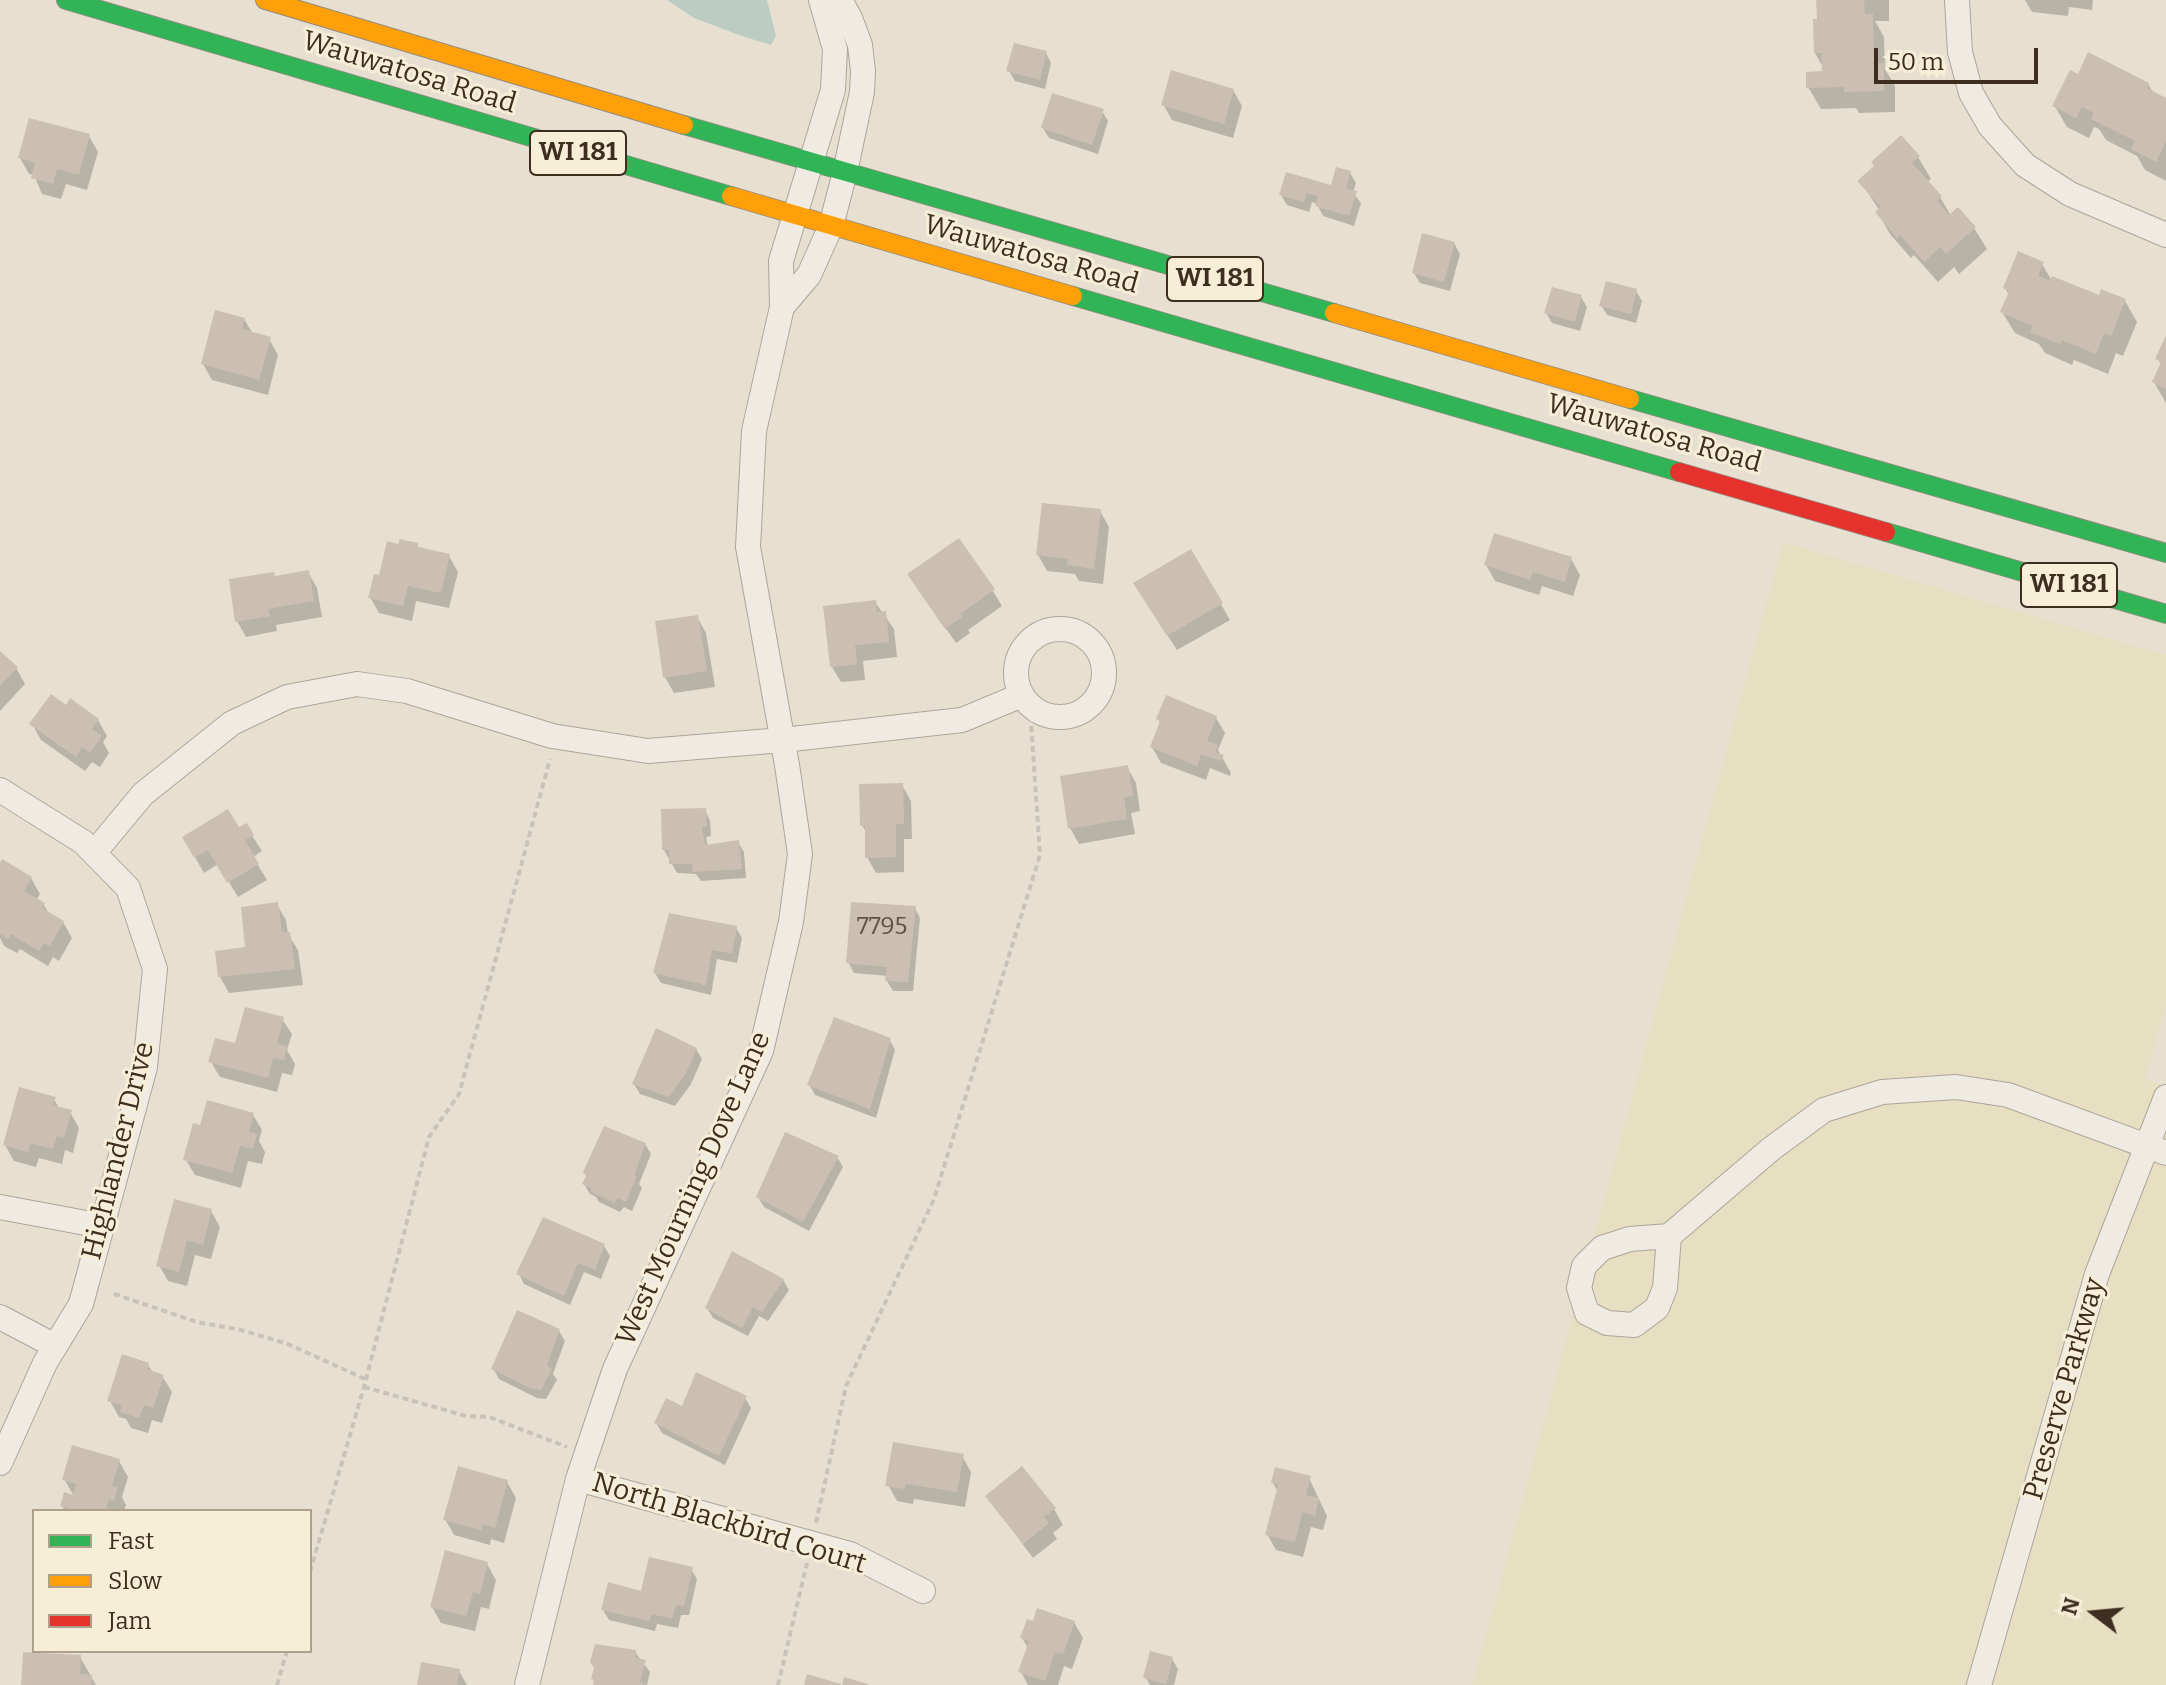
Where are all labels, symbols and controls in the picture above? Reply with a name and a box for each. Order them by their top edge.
street label: Wauwatosa Road [298,25,520,121]
scale bar [1878,32,2042,82]
text: 50 m [1888,48,1944,76]
road number: WI 181 [530,131,626,175]
street label: Wauwatosa Road [920,208,1142,302]
road number: WI 181 [1167,257,1263,301]
street label: Wauwatosa Road [1543,387,1765,481]
road number: WI 181 [2021,563,2117,607]
house number: 7795 [857,913,907,941]
street label: West Mourning Dove Lane [609,1027,779,1351]
street label: Highlander Drive [76,1039,162,1263]
street label: Preserve Parkway [2017,1274,2113,1504]
street label: North Blackbird Court [588,1466,870,1582]
legend [32,1509,312,1653]
text: Fast [108,1527,154,1555]
text: Slow [108,1567,162,1595]
north arrow [2054,1573,2134,1653]
text: N [2055,1594,2086,1618]
text: Jam [108,1607,151,1635]

